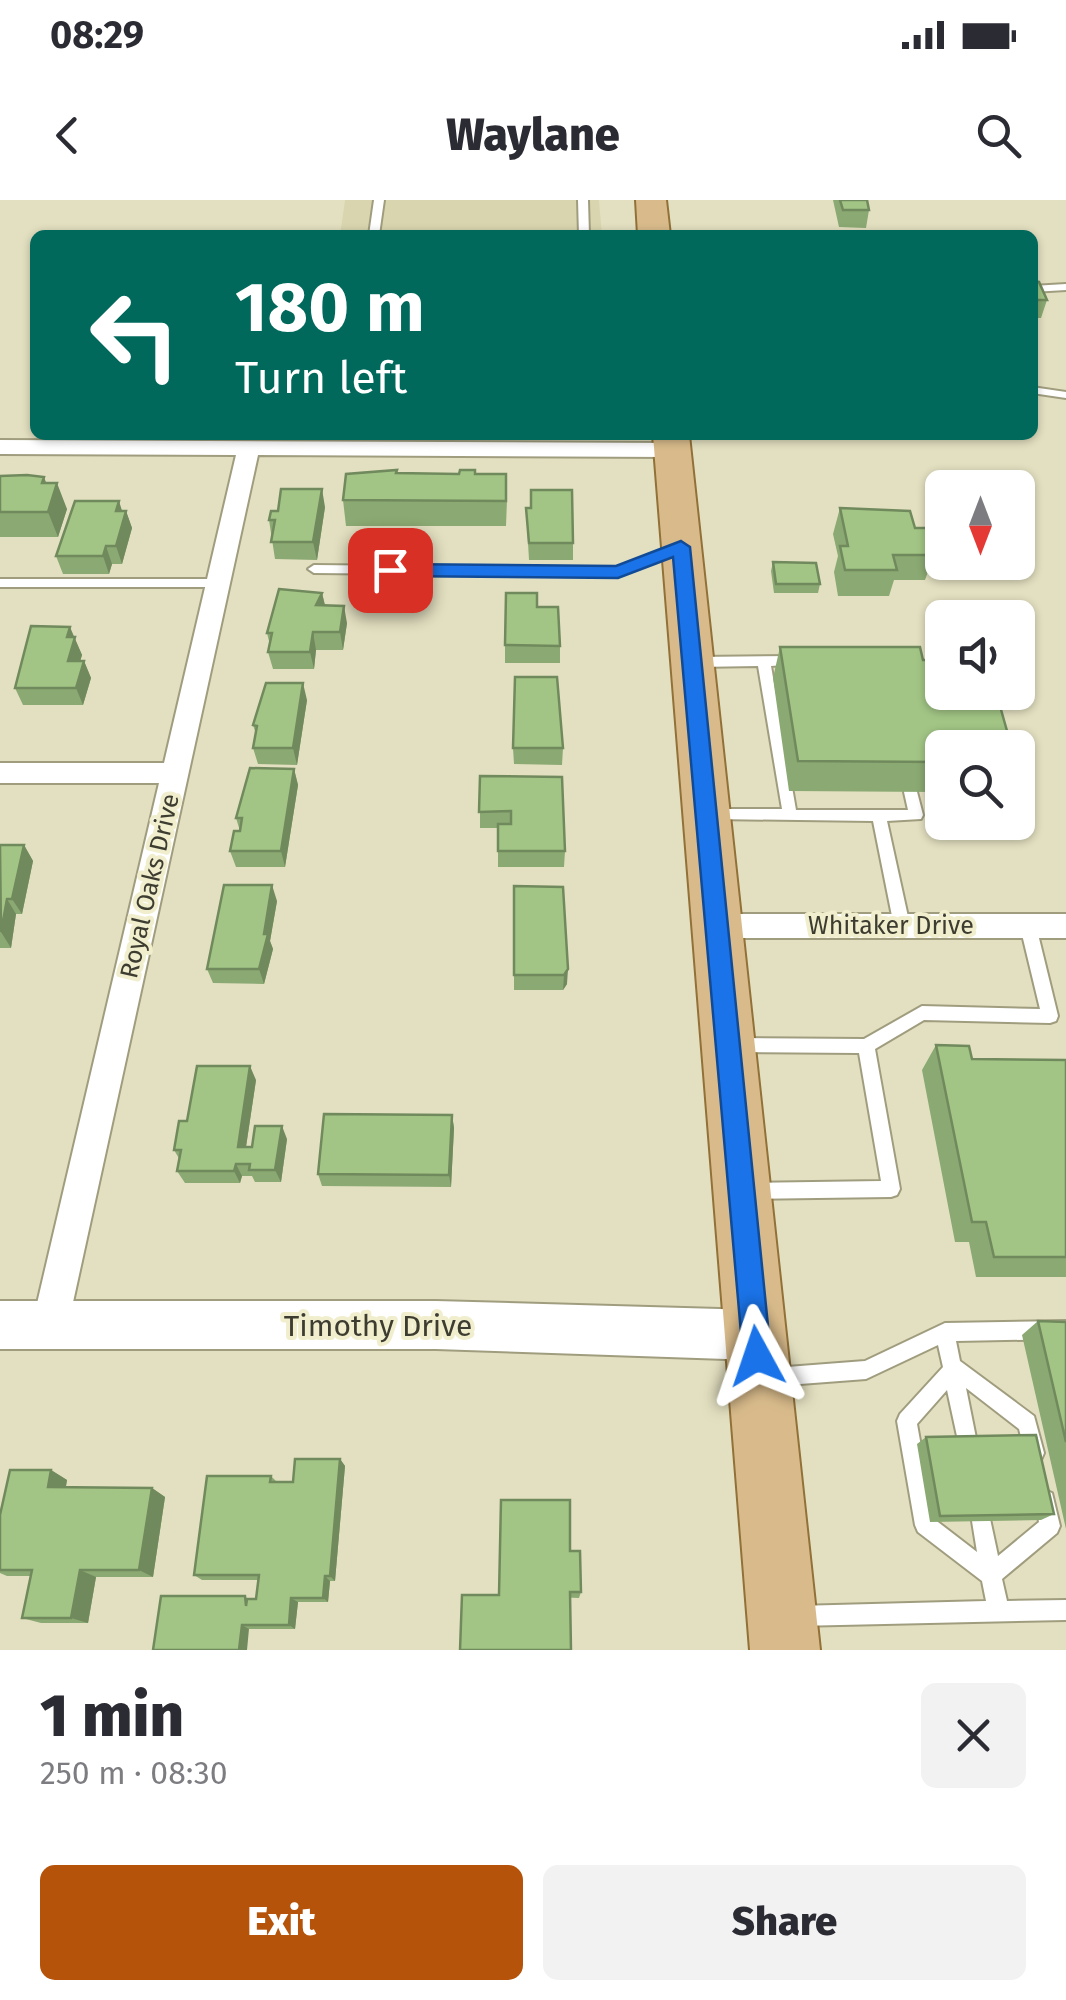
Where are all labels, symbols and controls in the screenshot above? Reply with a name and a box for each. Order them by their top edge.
text: 08:29 [50,12,144,58]
icon: back [40,108,95,163]
text: Waylane [446,108,620,162]
icon: search [971,108,1026,163]
text: 180 m [235,266,425,350]
icon: left [70,270,200,400]
text: Turn left [235,351,407,405]
north arrow [925,470,1035,580]
map controls [925,470,1035,840]
pin [348,528,433,613]
icon: arrive [363,543,418,598]
button: sound [925,600,1035,710]
button: search [925,730,1035,840]
street label: Royal Oaks Drive [114,791,186,981]
street label: Whitaker Drive [808,911,974,941]
position arrow [705,1304,809,1408]
street label: Timothy Drive [284,1308,472,1344]
text: 1 min [40,1680,184,1752]
button: close [921,1683,1026,1788]
text: 250 m · 08:30 [40,1754,228,1792]
button: Exit [40,1865,523,1980]
button: Share [543,1865,1026,1980]

